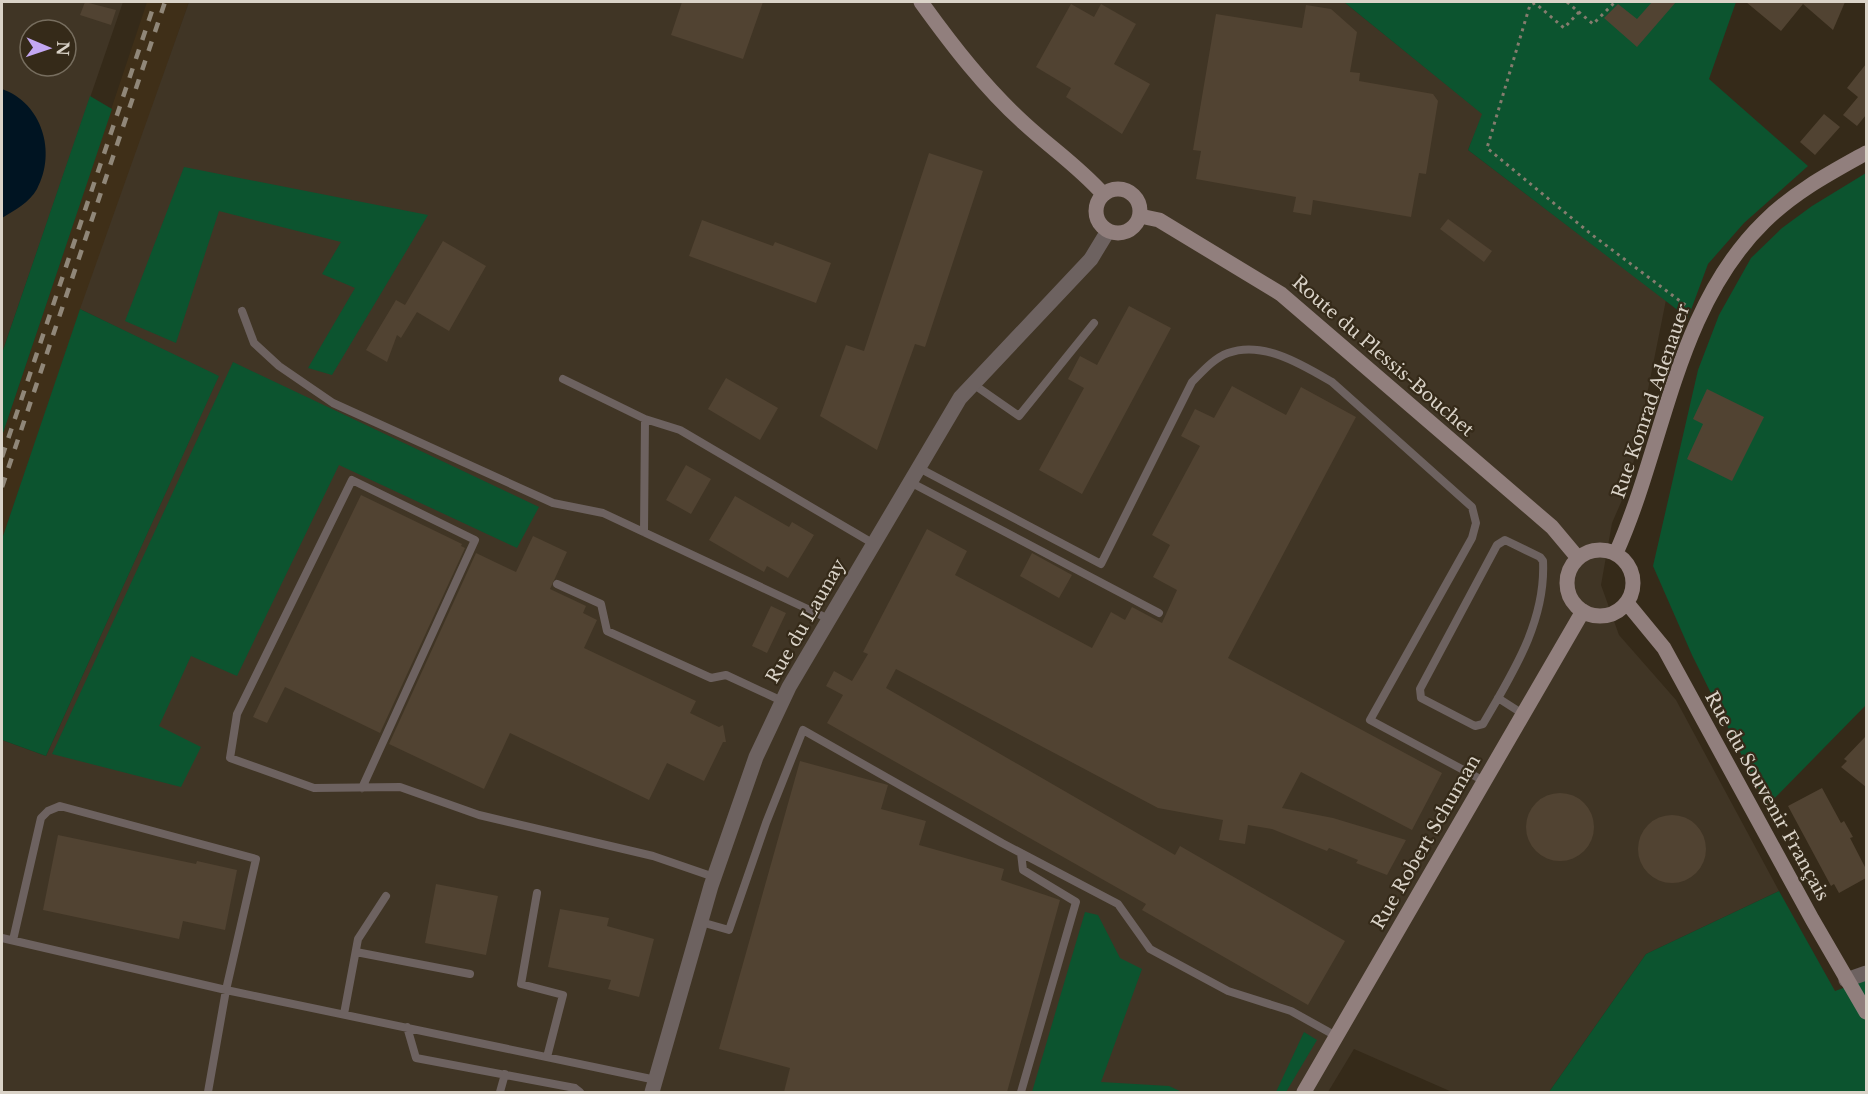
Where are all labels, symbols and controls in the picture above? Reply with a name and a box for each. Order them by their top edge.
north arrow [18,18,78,78]
text: N [53,41,73,56]
street label: Route du Plessis-Bouchet [1288,271,1479,441]
street label: Rue Konrad Adenauer [1607,301,1695,501]
street label: Rue du Launay [762,555,851,687]
street label: Rue du Souvenir Français [1700,687,1834,905]
street label: Rue Robert Schuman [1367,751,1485,933]

